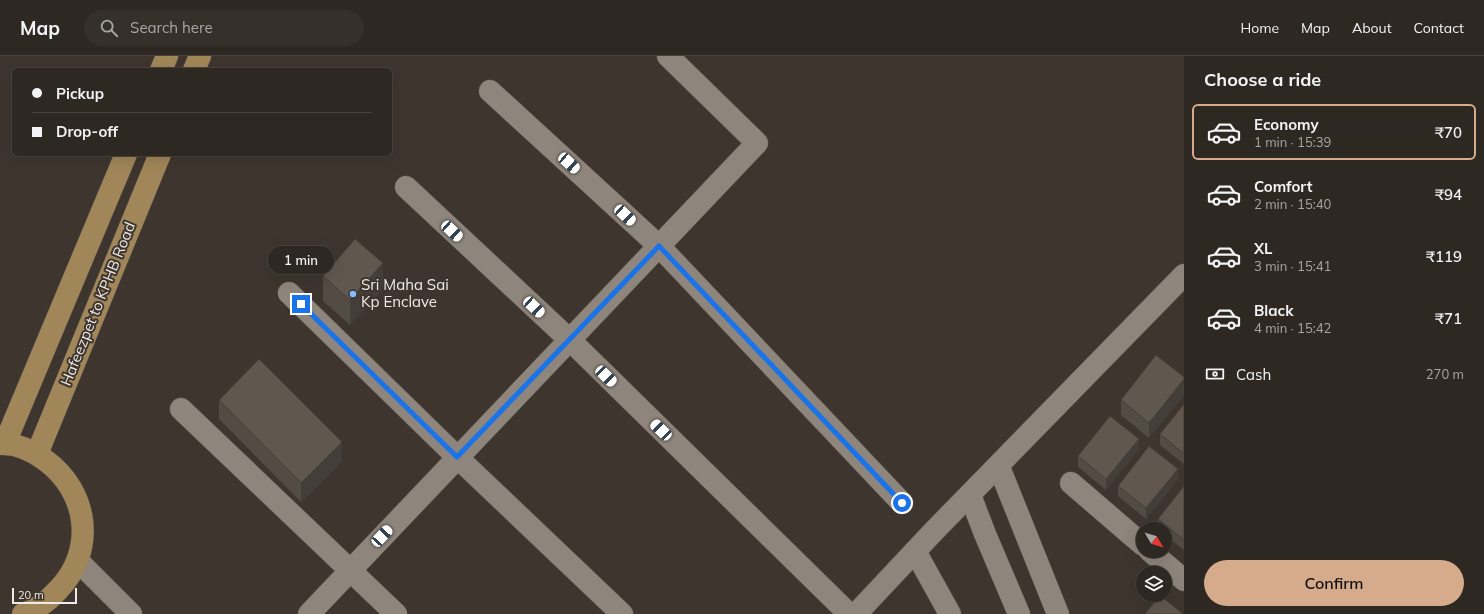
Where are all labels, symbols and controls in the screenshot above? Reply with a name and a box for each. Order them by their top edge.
search box [84,10,364,46]
text: Map [20,16,60,40]
icon: search [98,17,120,39]
text: Search here [130,18,213,37]
text: Home [1240,19,1279,37]
text: Map [1301,19,1330,37]
text: About [1352,19,1392,37]
text: Contact [1414,19,1464,37]
text: Choose a ride [1204,68,1321,91]
text: Pickup [56,84,104,103]
icon: car [1206,114,1242,150]
text: Economy [1254,115,1319,134]
text: Drop-off [56,122,118,141]
text: ₹70 [1435,123,1462,142]
text: 1 min · 15:39 [1254,134,1331,150]
car [556,151,582,175]
icon: car [1206,176,1242,212]
text: Comfort [1254,177,1312,196]
text: ₹94 [1435,185,1462,204]
text: 2 min · 15:40 [1254,196,1331,212]
car [612,202,638,228]
car [439,218,465,244]
street label: Hafeezpet to KPHB Road [56,219,139,389]
icon: car [1206,238,1242,274]
text: XL [1254,239,1272,258]
callout: 1 min [268,246,334,274]
text: ₹119 [1426,247,1462,266]
text: 1 min [284,252,318,268]
text: 3 min · 15:41 [1254,258,1331,274]
place label: Sri Maha Sai Kp Enclave [361,275,449,311]
marker: Sri Maha Sai Kp Enclave [348,289,358,299]
car [521,294,547,320]
route end [292,295,310,313]
icon: car [1206,300,1242,336]
text: Black [1254,301,1293,320]
text: ₹71 [1435,309,1462,328]
text: 4 min · 15:42 [1254,320,1331,336]
car [593,363,619,389]
icon: cash [1204,363,1226,385]
text: Cash [1236,365,1271,384]
text: 270 m [1426,366,1464,382]
car [648,417,674,443]
route start [893,494,911,512]
north arrow [1136,522,1172,558]
map controls [1136,522,1172,602]
car [369,523,395,549]
button: Confirm [1204,560,1464,606]
button: layers [1136,566,1172,602]
scale bar [12,586,77,605]
text: 20 m [18,588,44,602]

